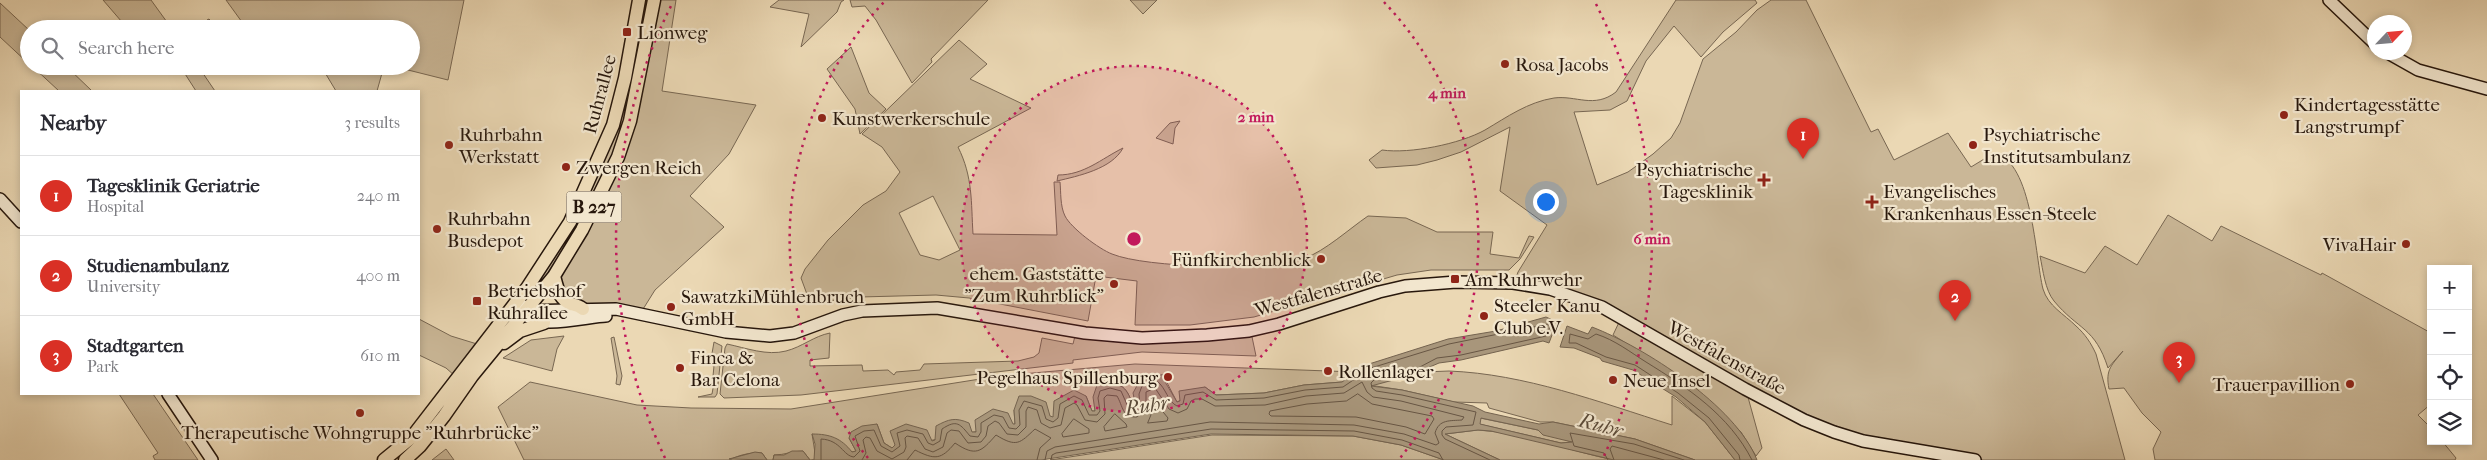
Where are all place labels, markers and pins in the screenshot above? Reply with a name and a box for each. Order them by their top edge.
place label: Lionweg [637,22,708,44]
marker: Lionweg [621,26,633,38]
place label: Rosa Jacobs [1515,54,1608,76]
marker: Rosa Jacobs [1499,58,1511,70]
place label: Kindertagesstätte Langstrumpf [2294,94,2440,138]
place label: Kunstwerkerschule [832,108,990,130]
marker: Kindertagesstätte Langstrumpf [2278,109,2290,121]
marker: Kunstwerkerschule [816,112,828,124]
pin: 1 [1787,118,1819,159]
place label: Ruhrbahn Werkstatt [458,124,542,168]
place label: Psychiatrische Institutsambulanz [1983,124,2131,168]
marker: Ruhrbahn Werkstatt [443,139,455,151]
marker: Psychiatrische Institutsambulanz [1967,139,1979,151]
place label: Zwergen Reich [576,157,702,179]
place label: Psychiatrische Tagesklinik [1636,159,1753,203]
marker: Zwergen Reich [560,161,572,173]
marker: Psychiatrische Tagesklinik [1757,173,1771,187]
place label: Evangelisches Krankenhaus Essen-Steele [1883,181,2097,225]
marker: Evangelisches Krankenhaus Essen-Steele [1865,195,1879,209]
place label: Ruhrbahn Busdepot [447,208,530,252]
marker: Ruhrbahn Busdepot [431,223,443,235]
centre of rings [1125,230,1143,248]
place label: VivaHair [2322,234,2397,256]
marker: VivaHair [2400,238,2412,250]
place label: Fünfkirchenblick [1172,249,1311,271]
marker: Fünfkirchenblick [1315,253,1327,265]
place label: ehem. Gaststätte "Zum Ruhrblick" [964,263,1104,307]
place label: Am Ruhrwehr [1464,269,1583,291]
marker: Am Ruhrwehr [1449,273,1461,285]
marker: ehem. Gaststätte "Zum Ruhrblick" [1108,278,1120,290]
place label: Betriebshof Ruhrallee [487,280,585,324]
pin: 2 [1939,280,1971,321]
place label: SawatzkiMühlenbruch GmbH [681,286,865,330]
marker: Betriebshof Ruhrallee [471,295,483,307]
place label: Steeler Kanu Club e.V. [1494,295,1601,339]
marker: SawatzkiMühlenbruch GmbH [665,301,677,313]
marker: Steeler Kanu Club e.V. [1478,310,1490,322]
pin: 3 [2163,342,2195,383]
place label: Finca & Bar Celona [690,347,780,391]
place label: Rollenlager [1338,361,1434,383]
marker: Finca & Bar Celona [674,362,686,374]
marker: Rollenlager [1322,365,1334,377]
place label: Pegelhaus Spillenburg [977,367,1159,389]
place label: Neue Insel [1623,370,1711,392]
marker: Pegelhaus Spillenburg [1162,371,1174,383]
marker: Neue Insel [1607,374,1619,386]
place label: Trauerpavillion [2213,374,2340,396]
marker: Trauerpavillion [2344,378,2356,390]
marker: Therapeutische Wohngruppe "Ruhrbrücke" [354,407,366,419]
place label: Therapeutische Wohngruppe "Ruhrbrücke" [181,422,539,444]

